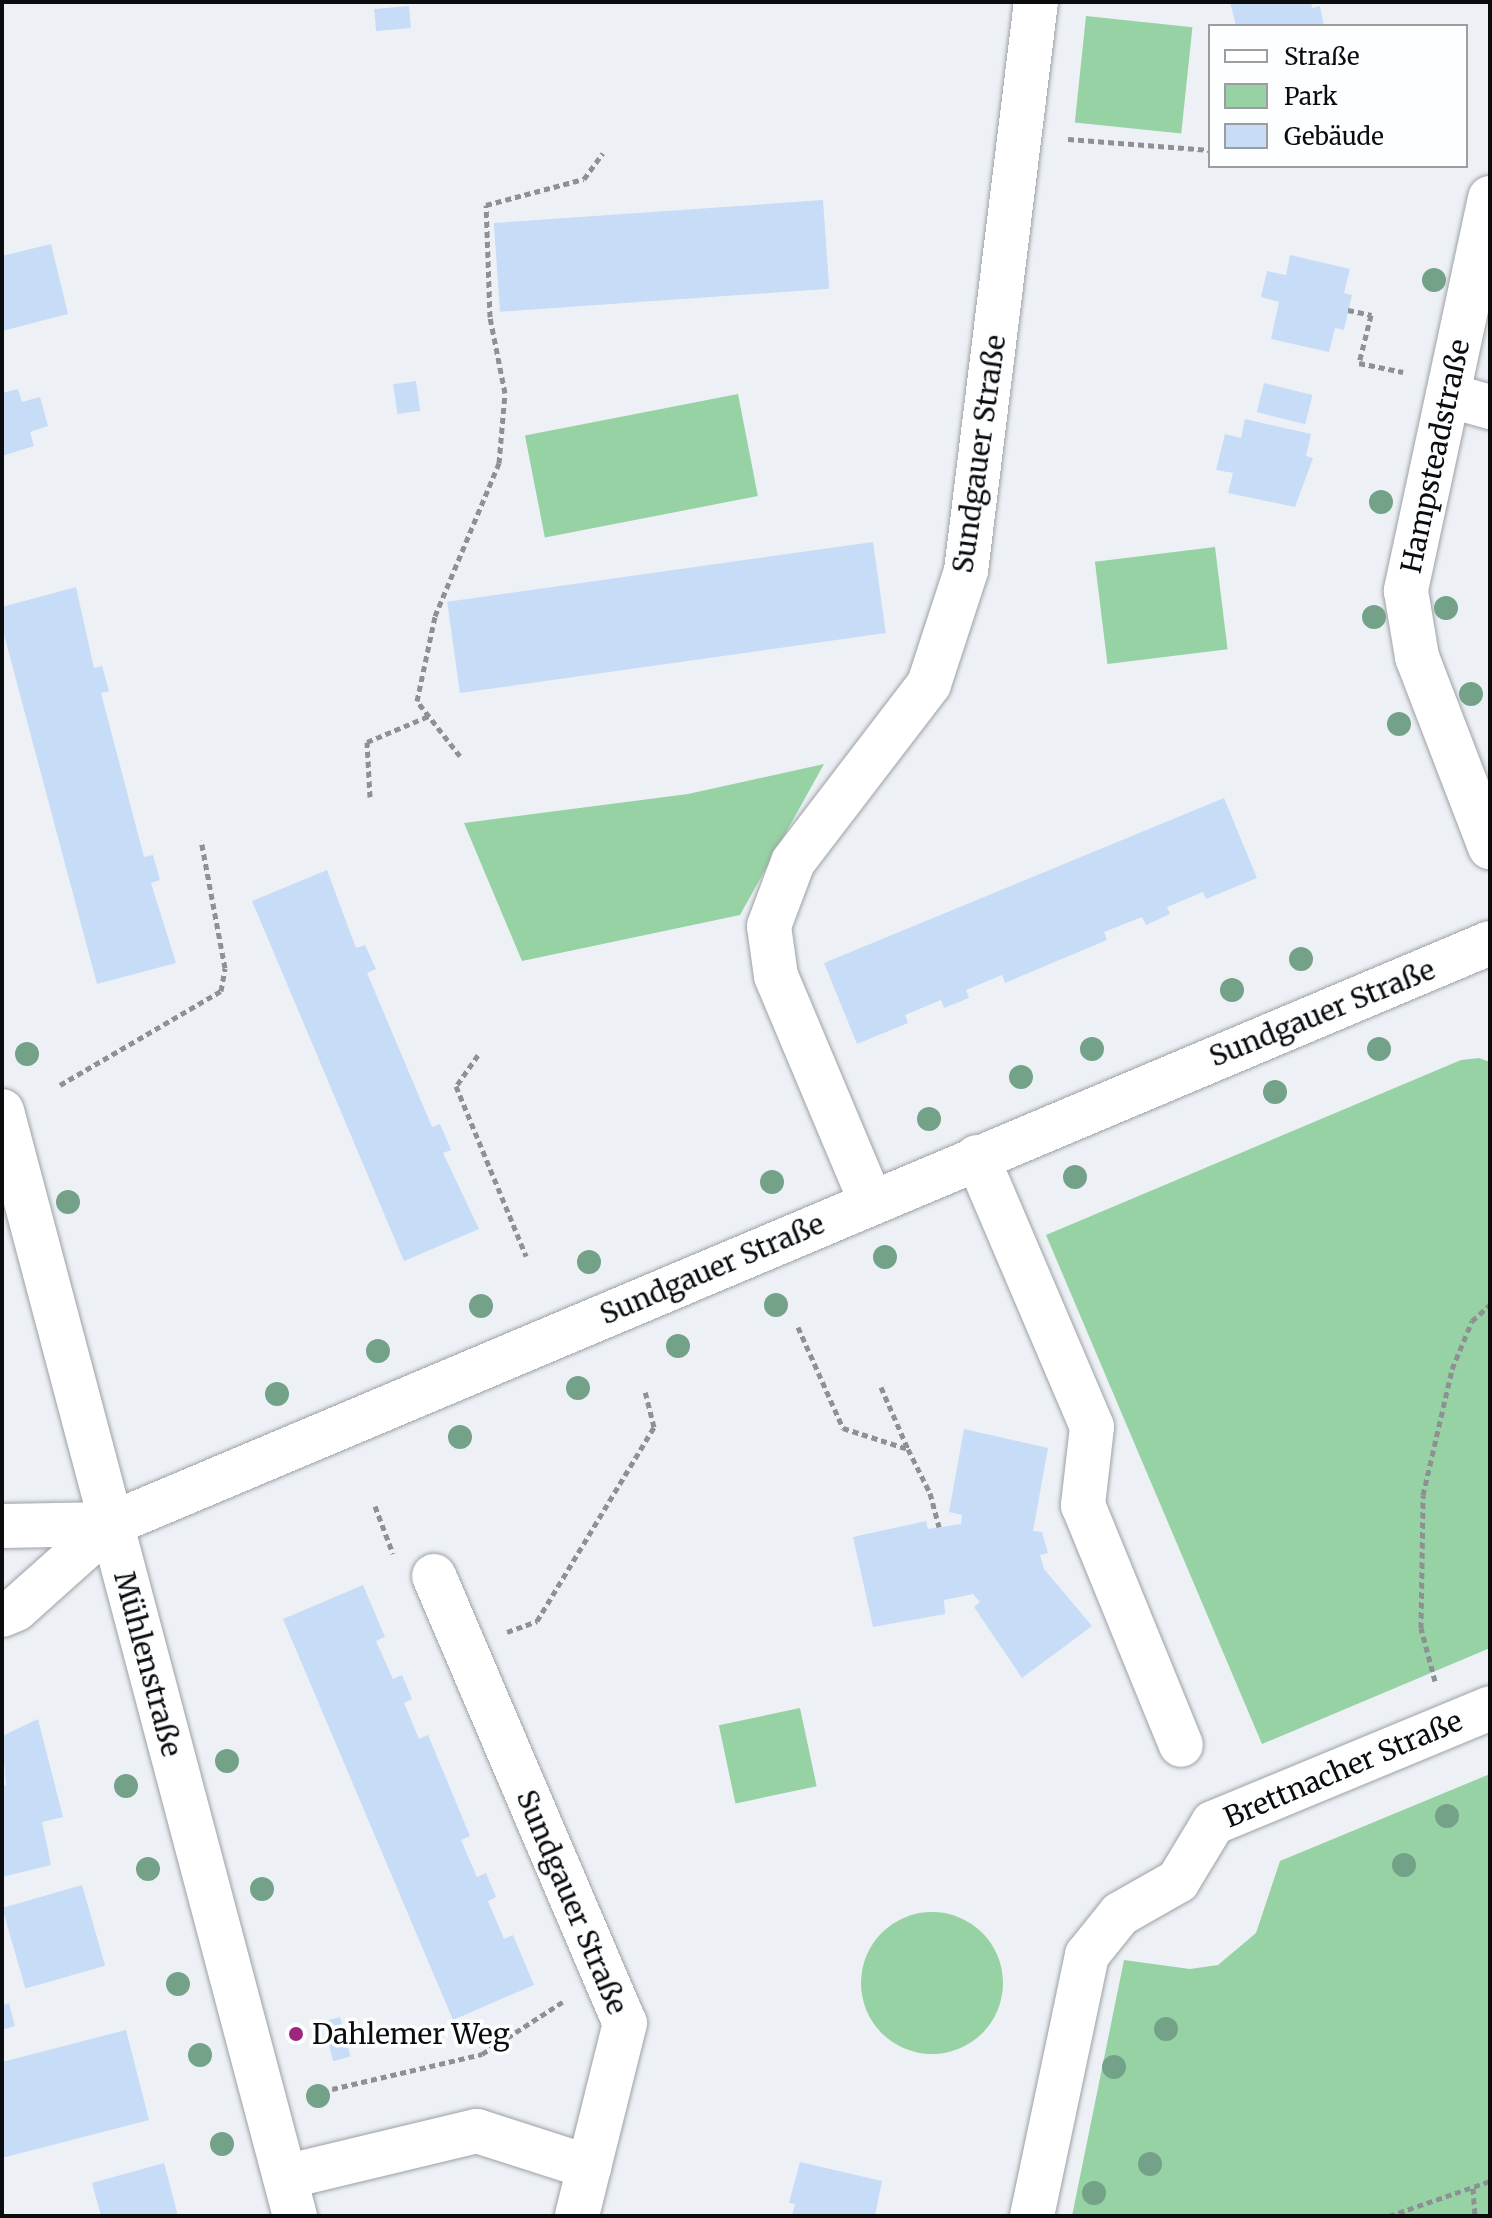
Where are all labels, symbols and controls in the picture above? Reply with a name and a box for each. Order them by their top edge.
legend [1208,24,1468,168]
text: Straße [1284,41,1359,72]
text: Park [1284,81,1337,112]
text: Gebäude [1284,121,1384,152]
street label: Sundgauer Straße [946,333,1012,575]
street label: Hampsteadstraße [1394,336,1476,576]
street label: Sundgauer Straße [1204,952,1440,1074]
street label: Sundgauer Straße [595,1207,829,1331]
street label: Mühlenstraße [107,1568,189,1760]
street label: Brettnacher Straße [1219,1704,1467,1834]
street label: Sundgauer Straße [510,1785,634,2019]
place label: Dahlemer Weg [312,2017,510,2051]
marker: Dahlemer Weg [287,2025,305,2043]

